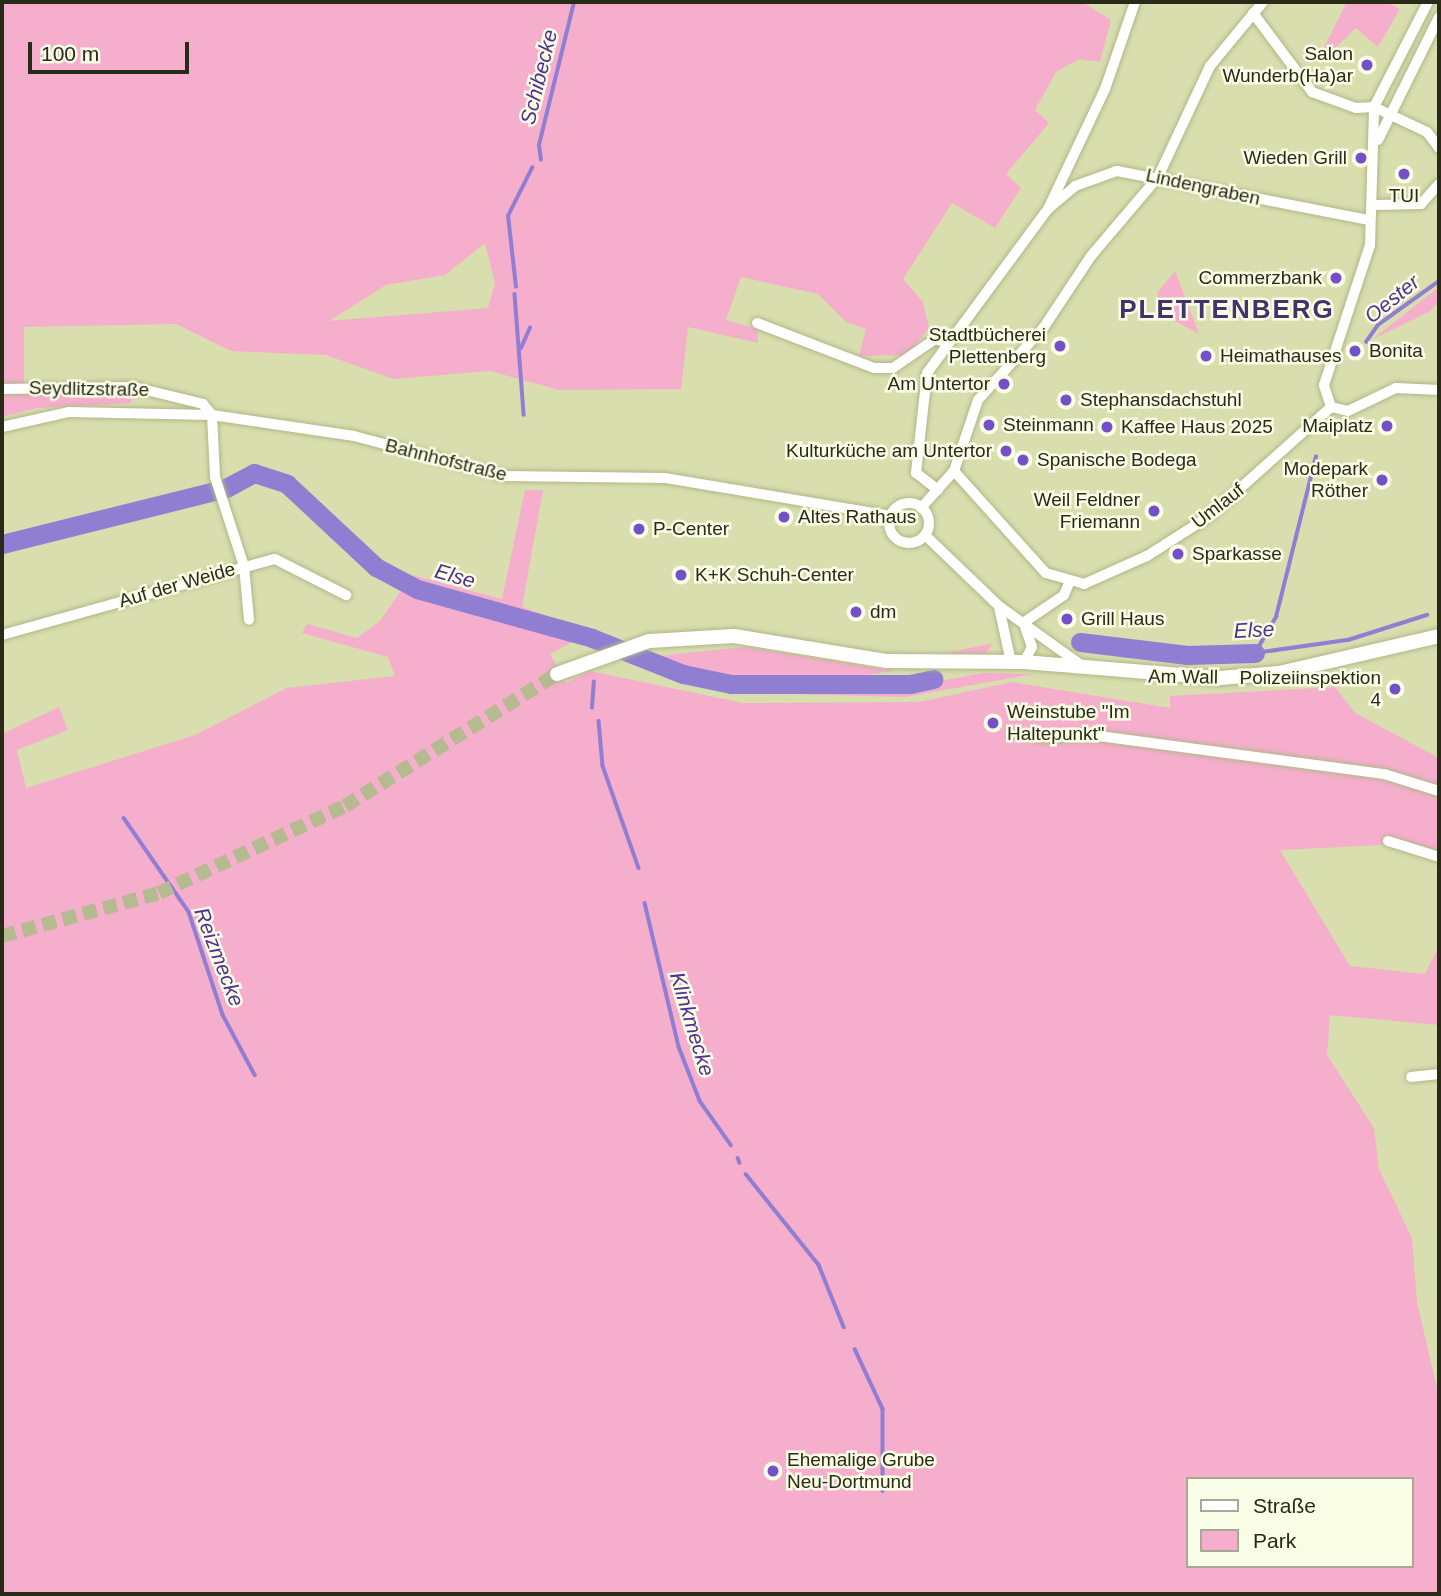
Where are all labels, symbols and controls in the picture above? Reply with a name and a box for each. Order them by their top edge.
water label: Schibecke [515,27,563,127]
scale bar [32,28,192,72]
text: 100 m [41,42,99,65]
place label: Salon Wunderb(Ha)ar [1222,43,1353,87]
marker: Salon Wunderb(Ha)ar [1359,57,1375,73]
place label: Wieden Grill [1244,147,1347,169]
marker: Wieden Grill [1353,150,1369,166]
street label: Lindengraben [1144,164,1262,210]
marker: TUI [1396,166,1412,182]
place label: TUI [1389,185,1419,207]
place label: Commerzbank [1198,267,1322,289]
water label: Oester [1360,269,1424,329]
marker: Commerzbank [1328,270,1344,286]
district label: PLETTENBERG [1121,294,1333,326]
place label: Stadtbücherei Plettenberg [929,324,1046,368]
marker: Stadtbücherei Plettenberg [1052,338,1068,354]
place label: Bonita [1369,340,1423,362]
marker: Bonita [1347,343,1363,359]
place label: Heimathauses [1220,345,1341,367]
marker: Heimathauses [1198,348,1214,364]
place label: Am Untertor [888,373,990,395]
marker: Am Untertor [996,376,1012,392]
street label: Seydlitzstraße [29,377,149,401]
place label: Stephansdachstuhl [1080,389,1242,411]
marker: Stephansdachstuhl [1058,392,1074,408]
place label: Steinmann [1003,414,1094,436]
place label: Maiplatz [1302,415,1373,437]
place label: Kaffee Haus 2025 [1121,416,1273,438]
marker: Steinmann [981,417,997,433]
marker: Maiplatz [1379,418,1395,434]
marker: Kaffee Haus 2025 [1099,419,1115,435]
street label: Bahnhofstraße [383,434,509,486]
place label: Kulturküche am Untertor [786,440,992,462]
marker: Kulturküche am Untertor [998,443,1014,459]
place label: Spanische Bodega [1037,449,1197,471]
marker: Spanische Bodega [1015,452,1031,468]
place label: Modepark Röther [1284,458,1368,502]
marker: Modepark Röther [1374,472,1390,488]
street label: Umlauf [1187,478,1249,534]
place label: Weil Feldner Friemann [1034,489,1140,533]
marker: Weil Feldner Friemann [1146,503,1162,519]
place label: Altes Rathaus [798,506,916,528]
marker: Altes Rathaus [776,509,792,525]
place label: P-Center [653,518,729,540]
marker: P-Center [631,521,647,537]
place label: Sparkasse [1192,543,1282,565]
marker: Sparkasse [1170,546,1186,562]
street label: Auf der Weide [116,557,238,613]
water label: Else [432,558,478,594]
place label: K+K Schuh-Center [695,564,854,586]
marker: K+K Schuh-Center [673,567,689,583]
place label: dm [870,601,896,623]
marker: dm [848,604,864,620]
place label: Grill Haus [1081,608,1164,630]
marker: Grill Haus [1059,611,1075,627]
water label: Else [1233,616,1275,644]
street label: Am Wall [1148,665,1218,689]
place label: Polizeiinspektion 4 [1239,667,1381,711]
marker: Polizeiinspektion 4 [1387,681,1403,697]
place label: Weinstube "Im Haltepunkt" [1007,701,1130,745]
marker: Weinstube "Im Haltepunkt" [985,715,1001,731]
water label: Reizmecke [189,904,249,1010]
water label: Klinkmecke [664,969,720,1079]
place label: Ehemalige Grube Neu-Dortmund [787,1449,935,1493]
marker: Ehemalige Grube Neu-Dortmund [765,1463,781,1479]
legend [1186,1477,1413,1568]
text: Straße [1253,1494,1316,1517]
text: Park [1253,1529,1296,1552]

